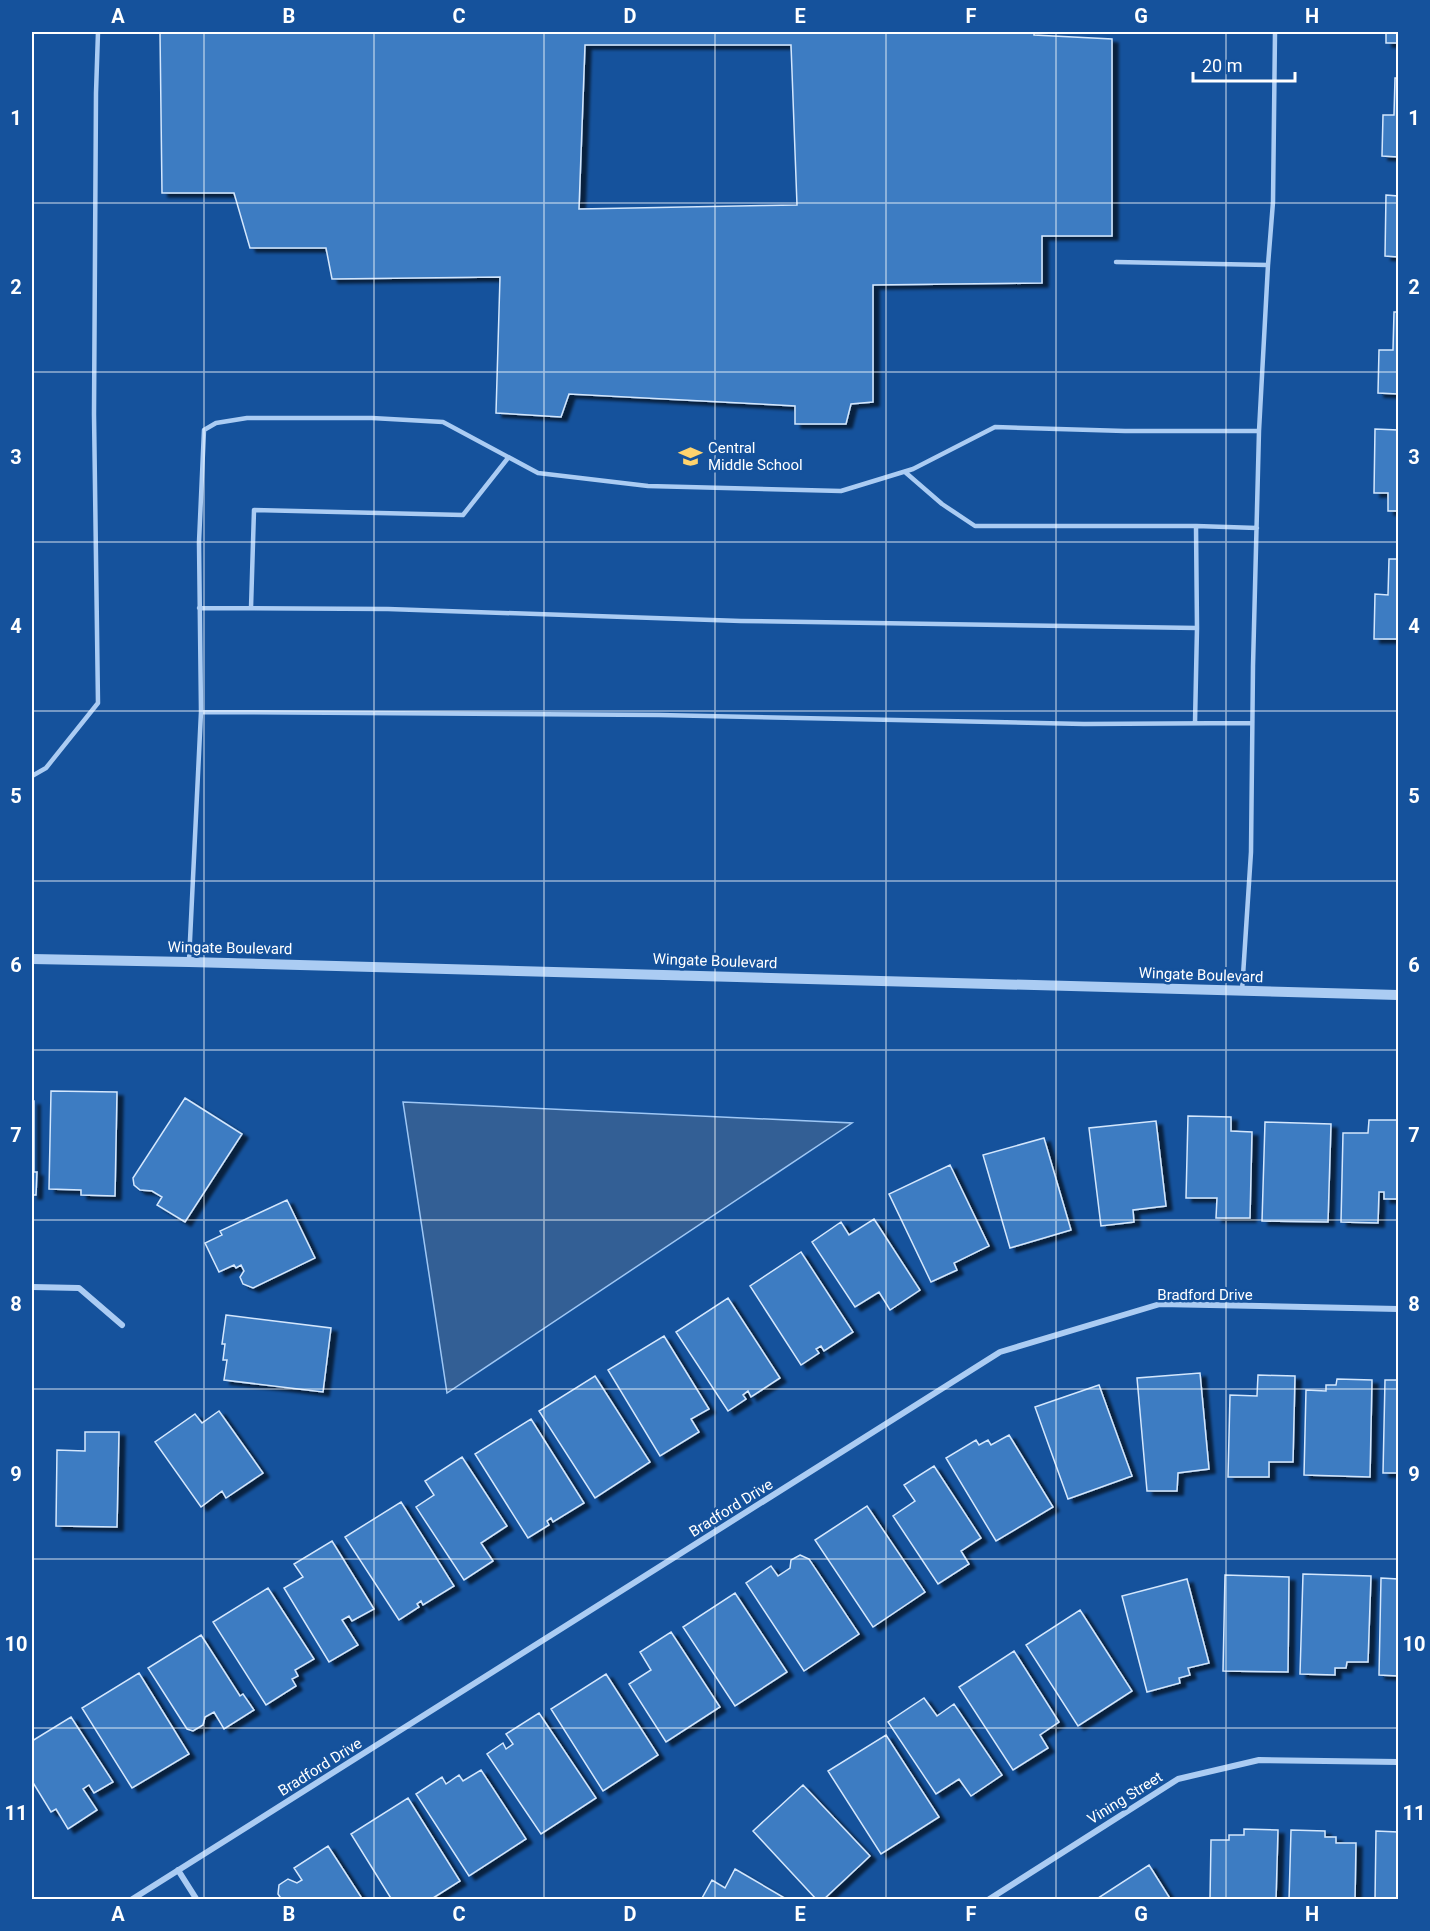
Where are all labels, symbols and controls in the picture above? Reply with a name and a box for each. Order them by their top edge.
text: A [111,4,125,28]
text: B [283,4,295,28]
text: C [452,4,466,28]
text: D [624,4,637,28]
text: E [794,4,806,28]
text: F [966,4,977,28]
text: G [1134,4,1148,28]
text: H [1305,4,1319,28]
scale bar [1193,45,1295,83]
text: 20 m [1202,55,1242,76]
text: 1 [10,106,22,130]
text: 1 [1408,106,1420,130]
text: 2 [10,275,22,299]
text: 2 [1408,275,1420,299]
place label: Central Middle School [708,439,803,474]
school or university icon: Central Middle School [677,444,703,470]
text: 3 [10,445,22,469]
text: 3 [1408,445,1420,469]
text: 4 [10,614,22,638]
text: 4 [1408,614,1420,638]
text: 5 [10,784,22,808]
text: 5 [1408,784,1420,808]
street label: Wingate Boulevard [167,938,293,958]
street label: Wingate Boulevard [652,950,778,972]
text: 6 [10,953,22,977]
text: 6 [1408,953,1420,977]
street label: Wingate Boulevard [1138,964,1264,986]
text: 7 [10,1123,22,1147]
text: 7 [1408,1123,1420,1147]
street label: Bradford Drive [1157,1286,1253,1304]
text: 8 [10,1292,22,1316]
text: 8 [1408,1292,1420,1316]
text: 9 [10,1462,22,1486]
text: 9 [1408,1462,1420,1486]
street label: Bradford Drive [686,1475,776,1541]
text: 10 [5,1632,27,1656]
text: 10 [1403,1632,1425,1656]
street label: Bradford Drive [275,1734,365,1800]
street label: Vining Street [1084,1768,1166,1828]
text: 11 [5,1801,27,1825]
text: 11 [1403,1801,1425,1825]
text: A [111,1902,125,1926]
text: B [283,1902,295,1926]
text: C [452,1902,466,1926]
text: D [624,1902,637,1926]
text: E [794,1902,806,1926]
text: F [966,1902,977,1926]
text: G [1134,1902,1148,1926]
text: H [1305,1902,1319,1926]

